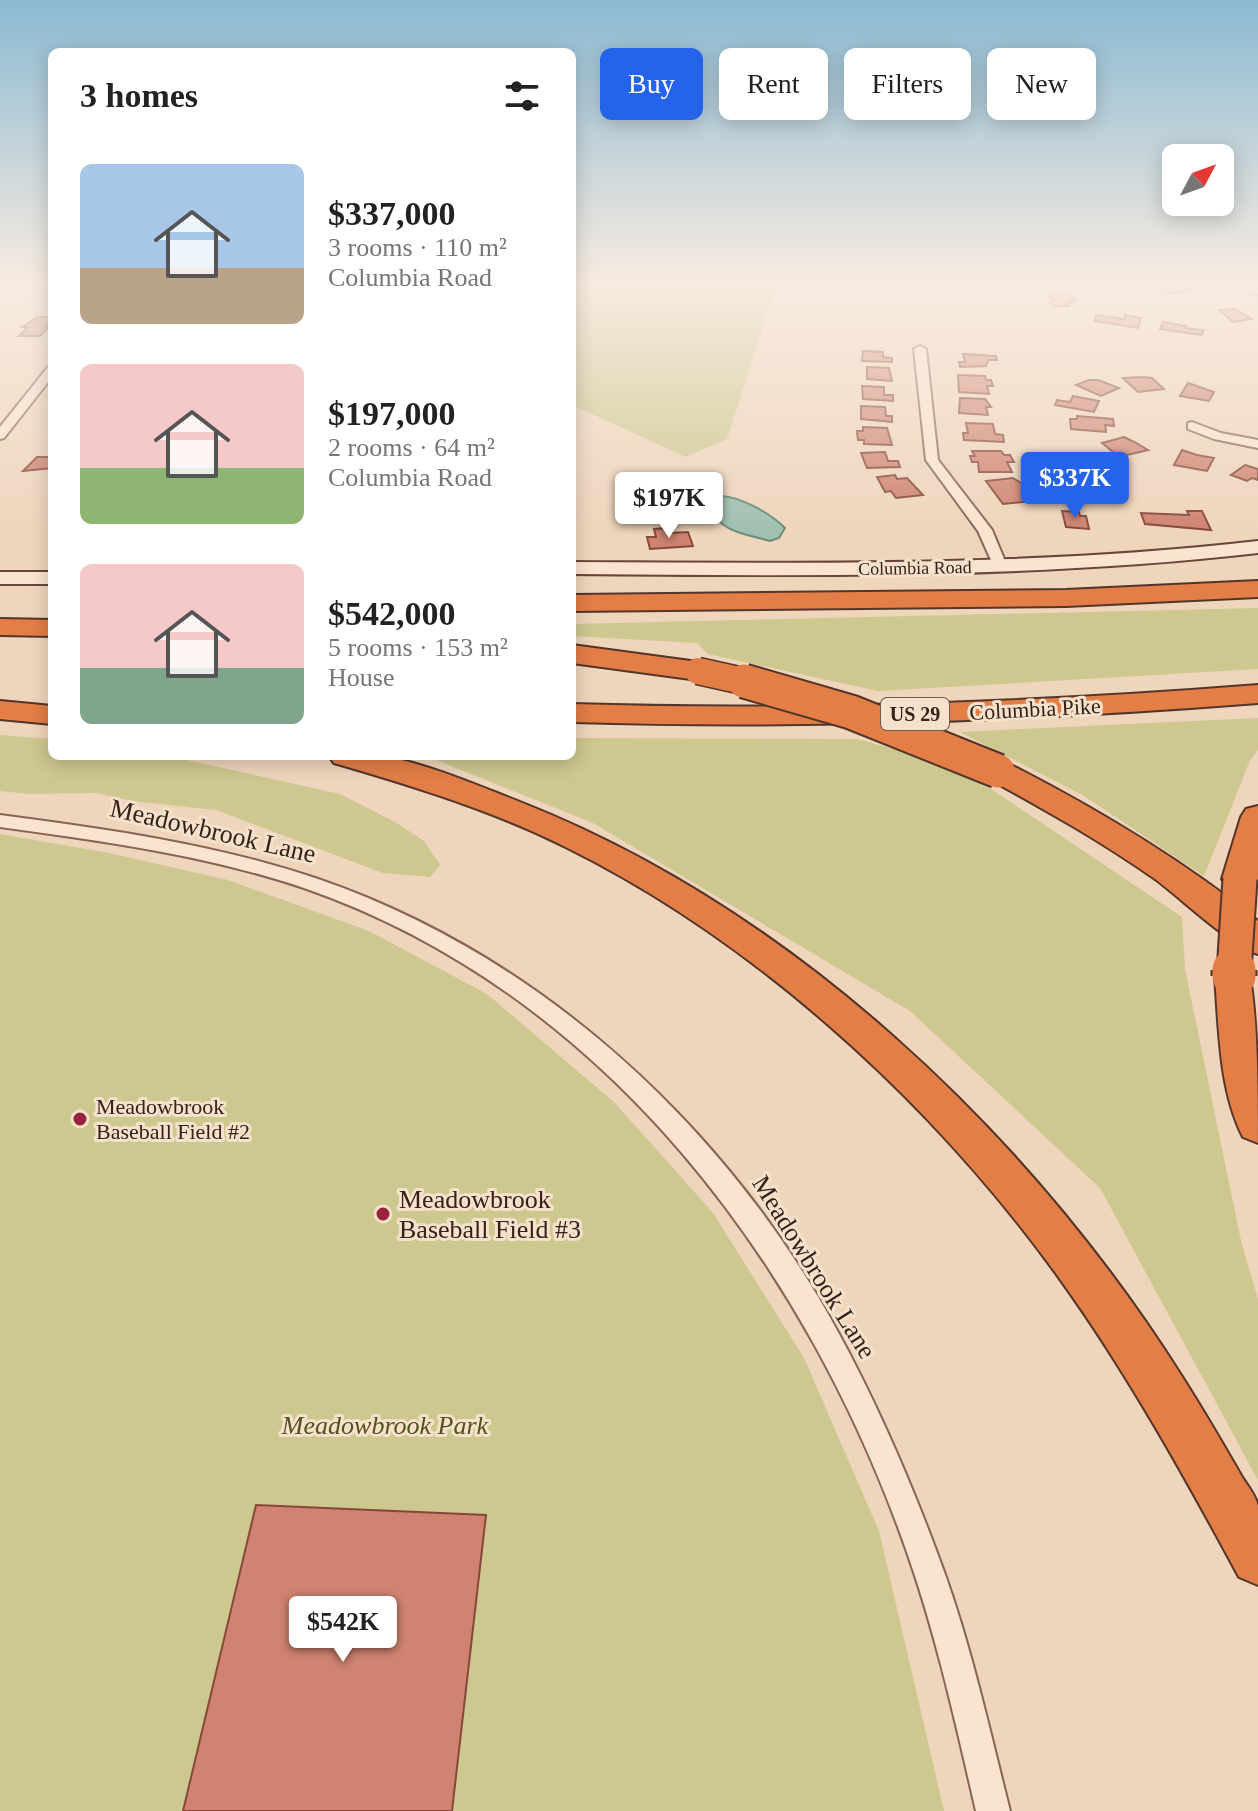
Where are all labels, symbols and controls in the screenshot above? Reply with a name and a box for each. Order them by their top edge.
chip: Buy [600,48,703,120]
chip: Rent [719,48,828,120]
chip: Filters [844,48,971,120]
chip: New [987,48,1096,120]
icon: filters [500,74,544,118]
text: 3 homes [80,77,198,114]
north arrow [1162,144,1234,216]
map controls [1162,144,1234,216]
text: $337,000 [328,195,456,232]
icon: home [144,196,240,292]
text: 3 rooms · 110 m² [328,233,507,262]
text: Columbia Road [328,263,492,292]
text: $197,000 [328,395,456,432]
icon: home [144,396,240,492]
text: 2 rooms · 64 m² [328,433,495,462]
pin: $337K [1019,452,1131,520]
text: Columbia Road [328,463,492,492]
text: $337K [1039,463,1111,492]
pin: $197K [613,472,725,540]
text: $197K [633,483,705,512]
street label: Columbia Road [858,557,972,579]
text: $542,000 [328,595,456,632]
icon: home [144,596,240,692]
text: 5 rooms · 153 m² [328,633,508,662]
text: House [328,663,394,692]
street label: Columbia Pike [969,693,1101,725]
road number: US 29 [881,698,949,730]
street label: Meadowbrook Lane [107,793,319,869]
place label: Meadowbrook Baseball Field #2 [96,1094,250,1144]
marker: Meadowbrook Baseball Field #2 [71,1110,89,1128]
street label: Meadowbrook Lane [746,1170,882,1364]
place label: Meadowbrook Baseball Field #3 [399,1185,581,1244]
marker: Meadowbrook Baseball Field #3 [374,1205,392,1223]
park label: Meadowbrook Park [281,1411,489,1440]
pin: $542K [287,1596,399,1664]
text: $542K [307,1607,379,1636]

